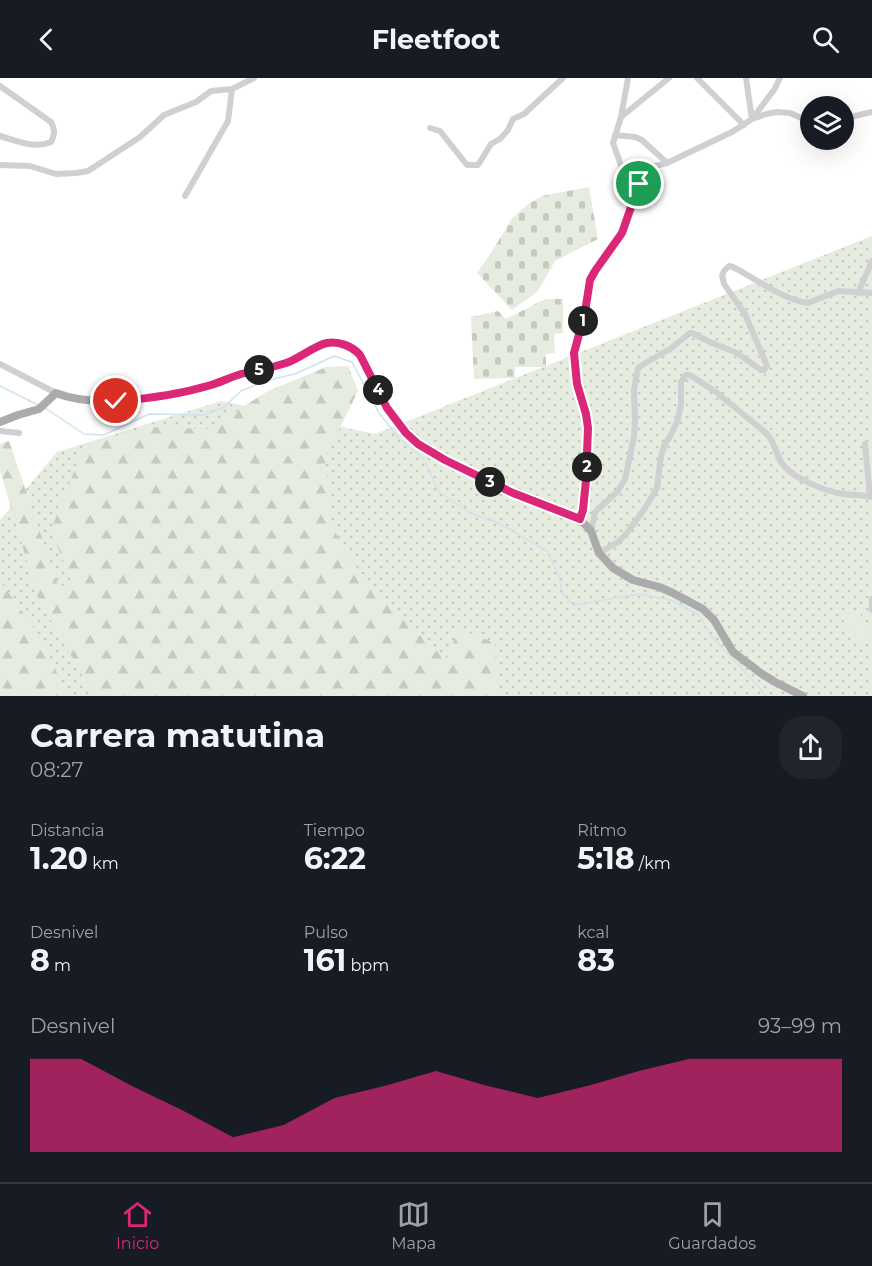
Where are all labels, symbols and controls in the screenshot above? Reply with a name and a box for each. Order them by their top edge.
icon: back [30,23,63,56]
text: Fleetfoot [372,23,500,56]
icon: search [809,23,842,56]
map controls [800,96,854,150]
button: layers [800,96,854,150]
pin [613,158,664,209]
icon: arrive [622,167,655,200]
pin: 1 [568,306,598,336]
text: 1 [580,311,586,330]
pin: 5 [244,355,274,385]
text: 5 [254,360,264,379]
pin [90,375,141,426]
pin: 4 [363,375,393,405]
text: 4 [372,380,384,399]
icon: check [99,384,132,417]
pin: 2 [572,452,602,482]
text: 2 [582,457,592,476]
pin: 3 [475,467,505,497]
text: 3 [485,472,495,491]
text: Carrera matutina [30,715,325,755]
button: share [779,716,842,779]
text: 08:27 [30,758,83,782]
text: Distancia [30,821,104,840]
text: Tiempo [304,821,365,840]
text: Ritmo [577,821,627,840]
text: 1.20 [30,840,88,877]
text: 6:22 [304,840,366,877]
text: 5:18 [577,840,635,877]
text: km [88,854,119,873]
text: /km [635,854,671,873]
text: Desnivel [30,923,98,942]
text: Pulso [304,923,348,942]
text: kcal [577,923,609,942]
text: 8 [30,942,50,979]
text: 161 [304,942,346,979]
text: 83 [577,942,615,979]
text: m [50,956,71,975]
text: bpm [346,956,389,975]
text: Desnivel [30,1014,115,1038]
text: 93–99 m [758,1014,842,1038]
tab: Inicio [116,1198,159,1253]
tab: Mapa [391,1198,436,1253]
tab: Guardados [668,1198,756,1253]

